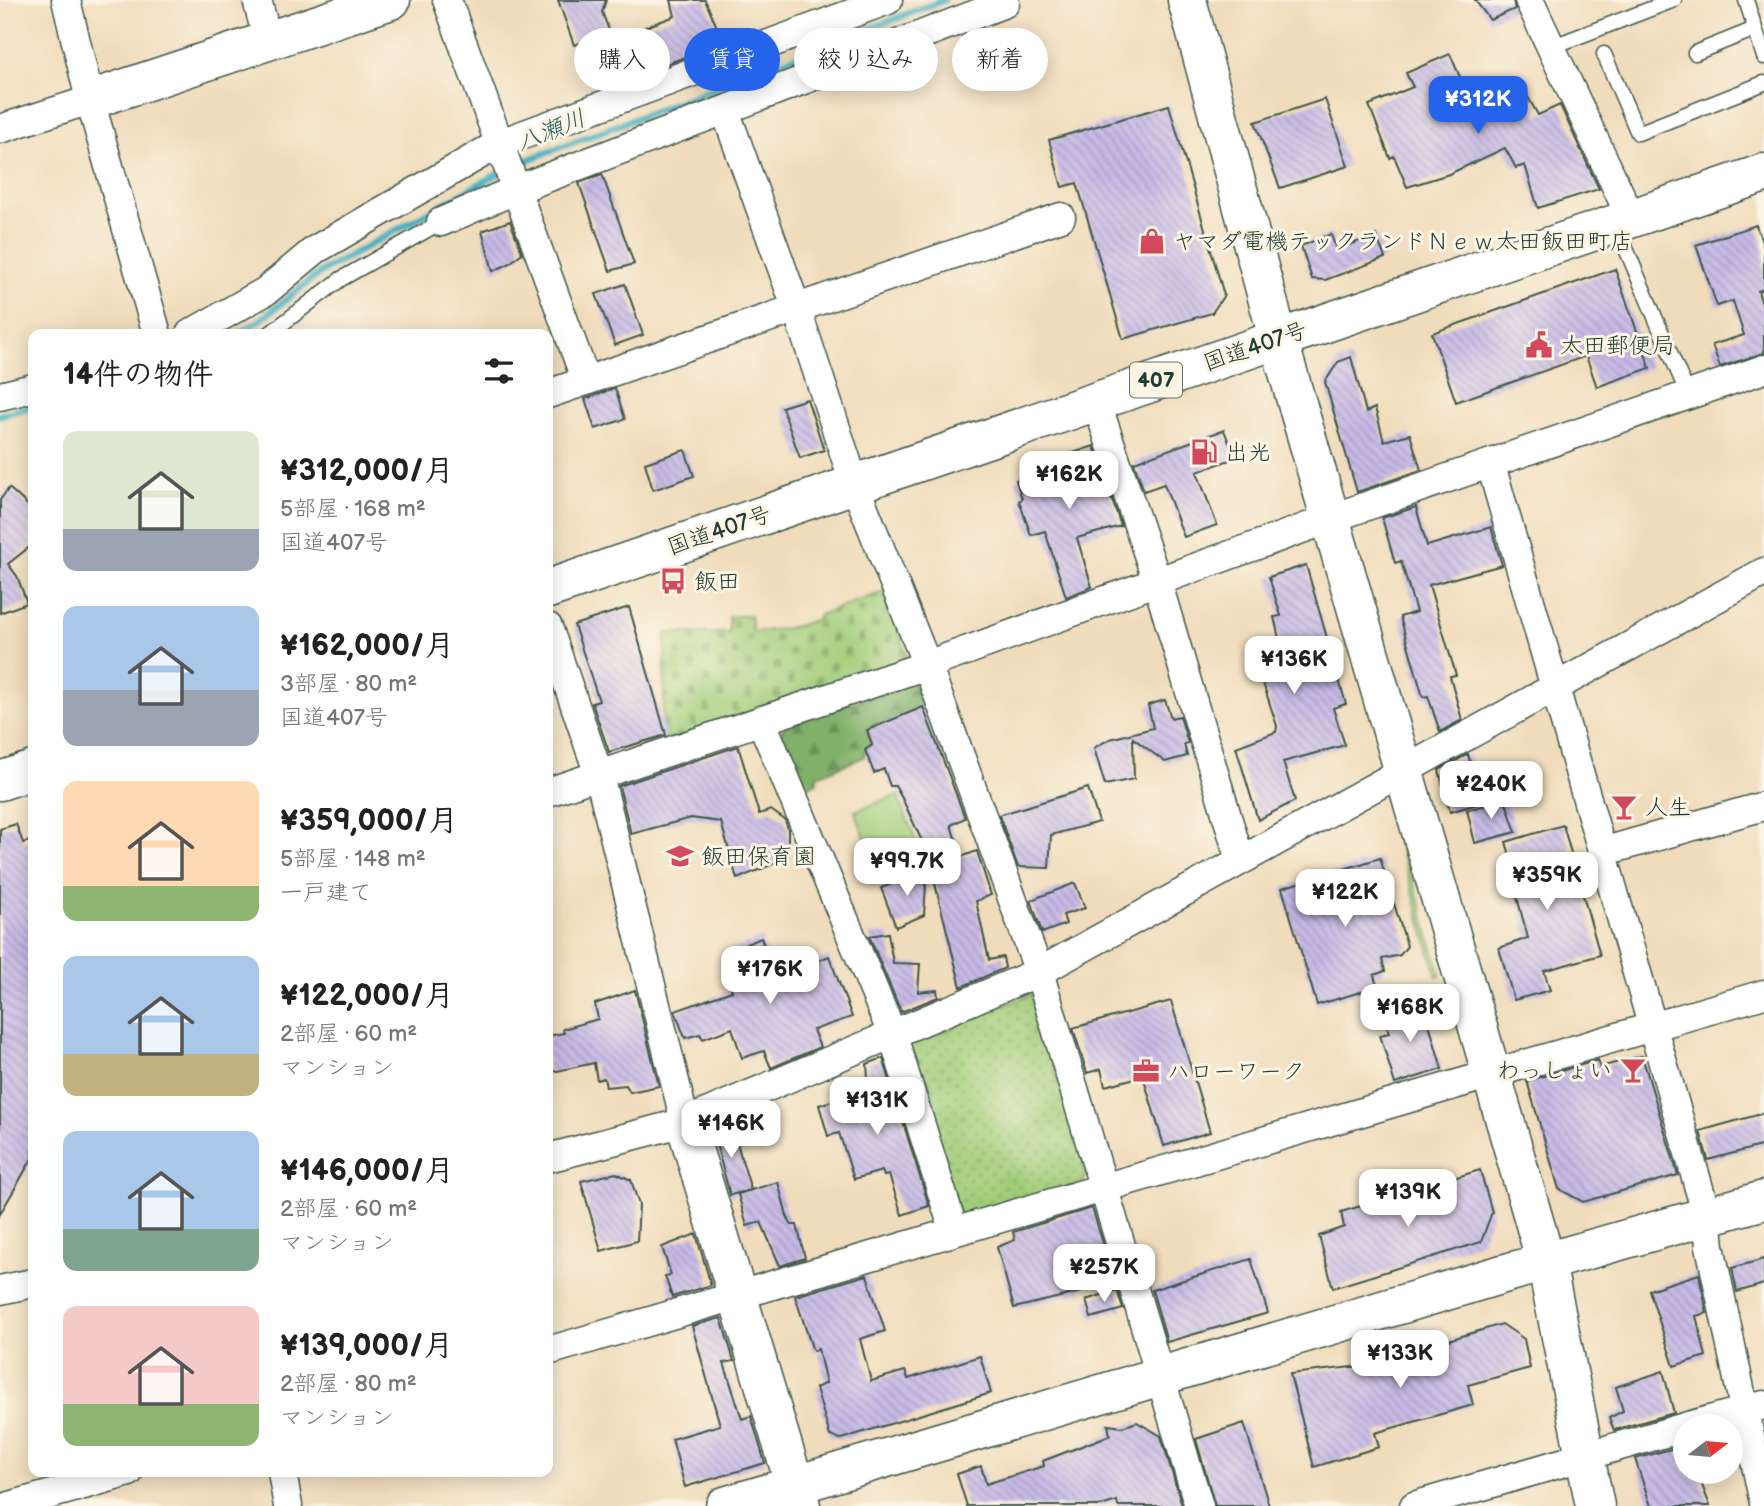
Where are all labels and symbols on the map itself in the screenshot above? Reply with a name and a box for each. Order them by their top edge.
pin: ¥312K [1429,76,1527,136]
water label: 八瀬川 [512,104,590,157]
shop icon: ヤマダ電機テックランドＮｅｗ太田飯田町店 [1137,226,1167,256]
place label: ヤマダ電機テックランドＮｅｗ太田飯田町店 [1173,228,1633,256]
street label: 国道407号 [1200,316,1311,378]
public building icon: 太田郵便局 [1524,330,1554,360]
place label: 太田郵便局 [1560,332,1675,360]
road number: 407 [1130,362,1182,398]
fuel station icon: 出光 [1189,437,1219,467]
place label: 出光 [1225,439,1271,467]
pin: ¥162K [1020,452,1118,511]
street label: 国道407号 [664,500,775,562]
bus stop icon: 飯田 [658,566,688,596]
place label: 飯田 [694,568,740,596]
pin: ¥136K [1245,636,1343,696]
pin: ¥240K [1442,762,1540,821]
bar icon: 人生 [1609,792,1639,822]
place label: 人生 [1645,794,1691,822]
pin: ¥99.7K [850,838,964,898]
school or university icon: 飯田保育園 [665,841,695,871]
place label: 飯田保育園 [701,843,816,871]
pin: ¥359K [1498,852,1596,912]
pin: ¥122K [1296,870,1394,929]
pin: ¥176K [721,946,819,1006]
pin: ¥168K [1361,984,1459,1044]
bar icon: わっしょい [1618,1055,1648,1085]
office icon: ハローワーク [1131,1056,1161,1086]
place label: わっしょい [1497,1057,1612,1085]
place label: ハローワーク [1167,1058,1305,1086]
pin: ¥131K [828,1078,926,1137]
pin: ¥146K [682,1100,780,1160]
pin: ¥139K [1359,1170,1457,1229]
pin: ¥257K [1055,1244,1153,1304]
pin: ¥133K [1351,1330,1449,1390]
north arrow [1673,1414,1743,1484]

